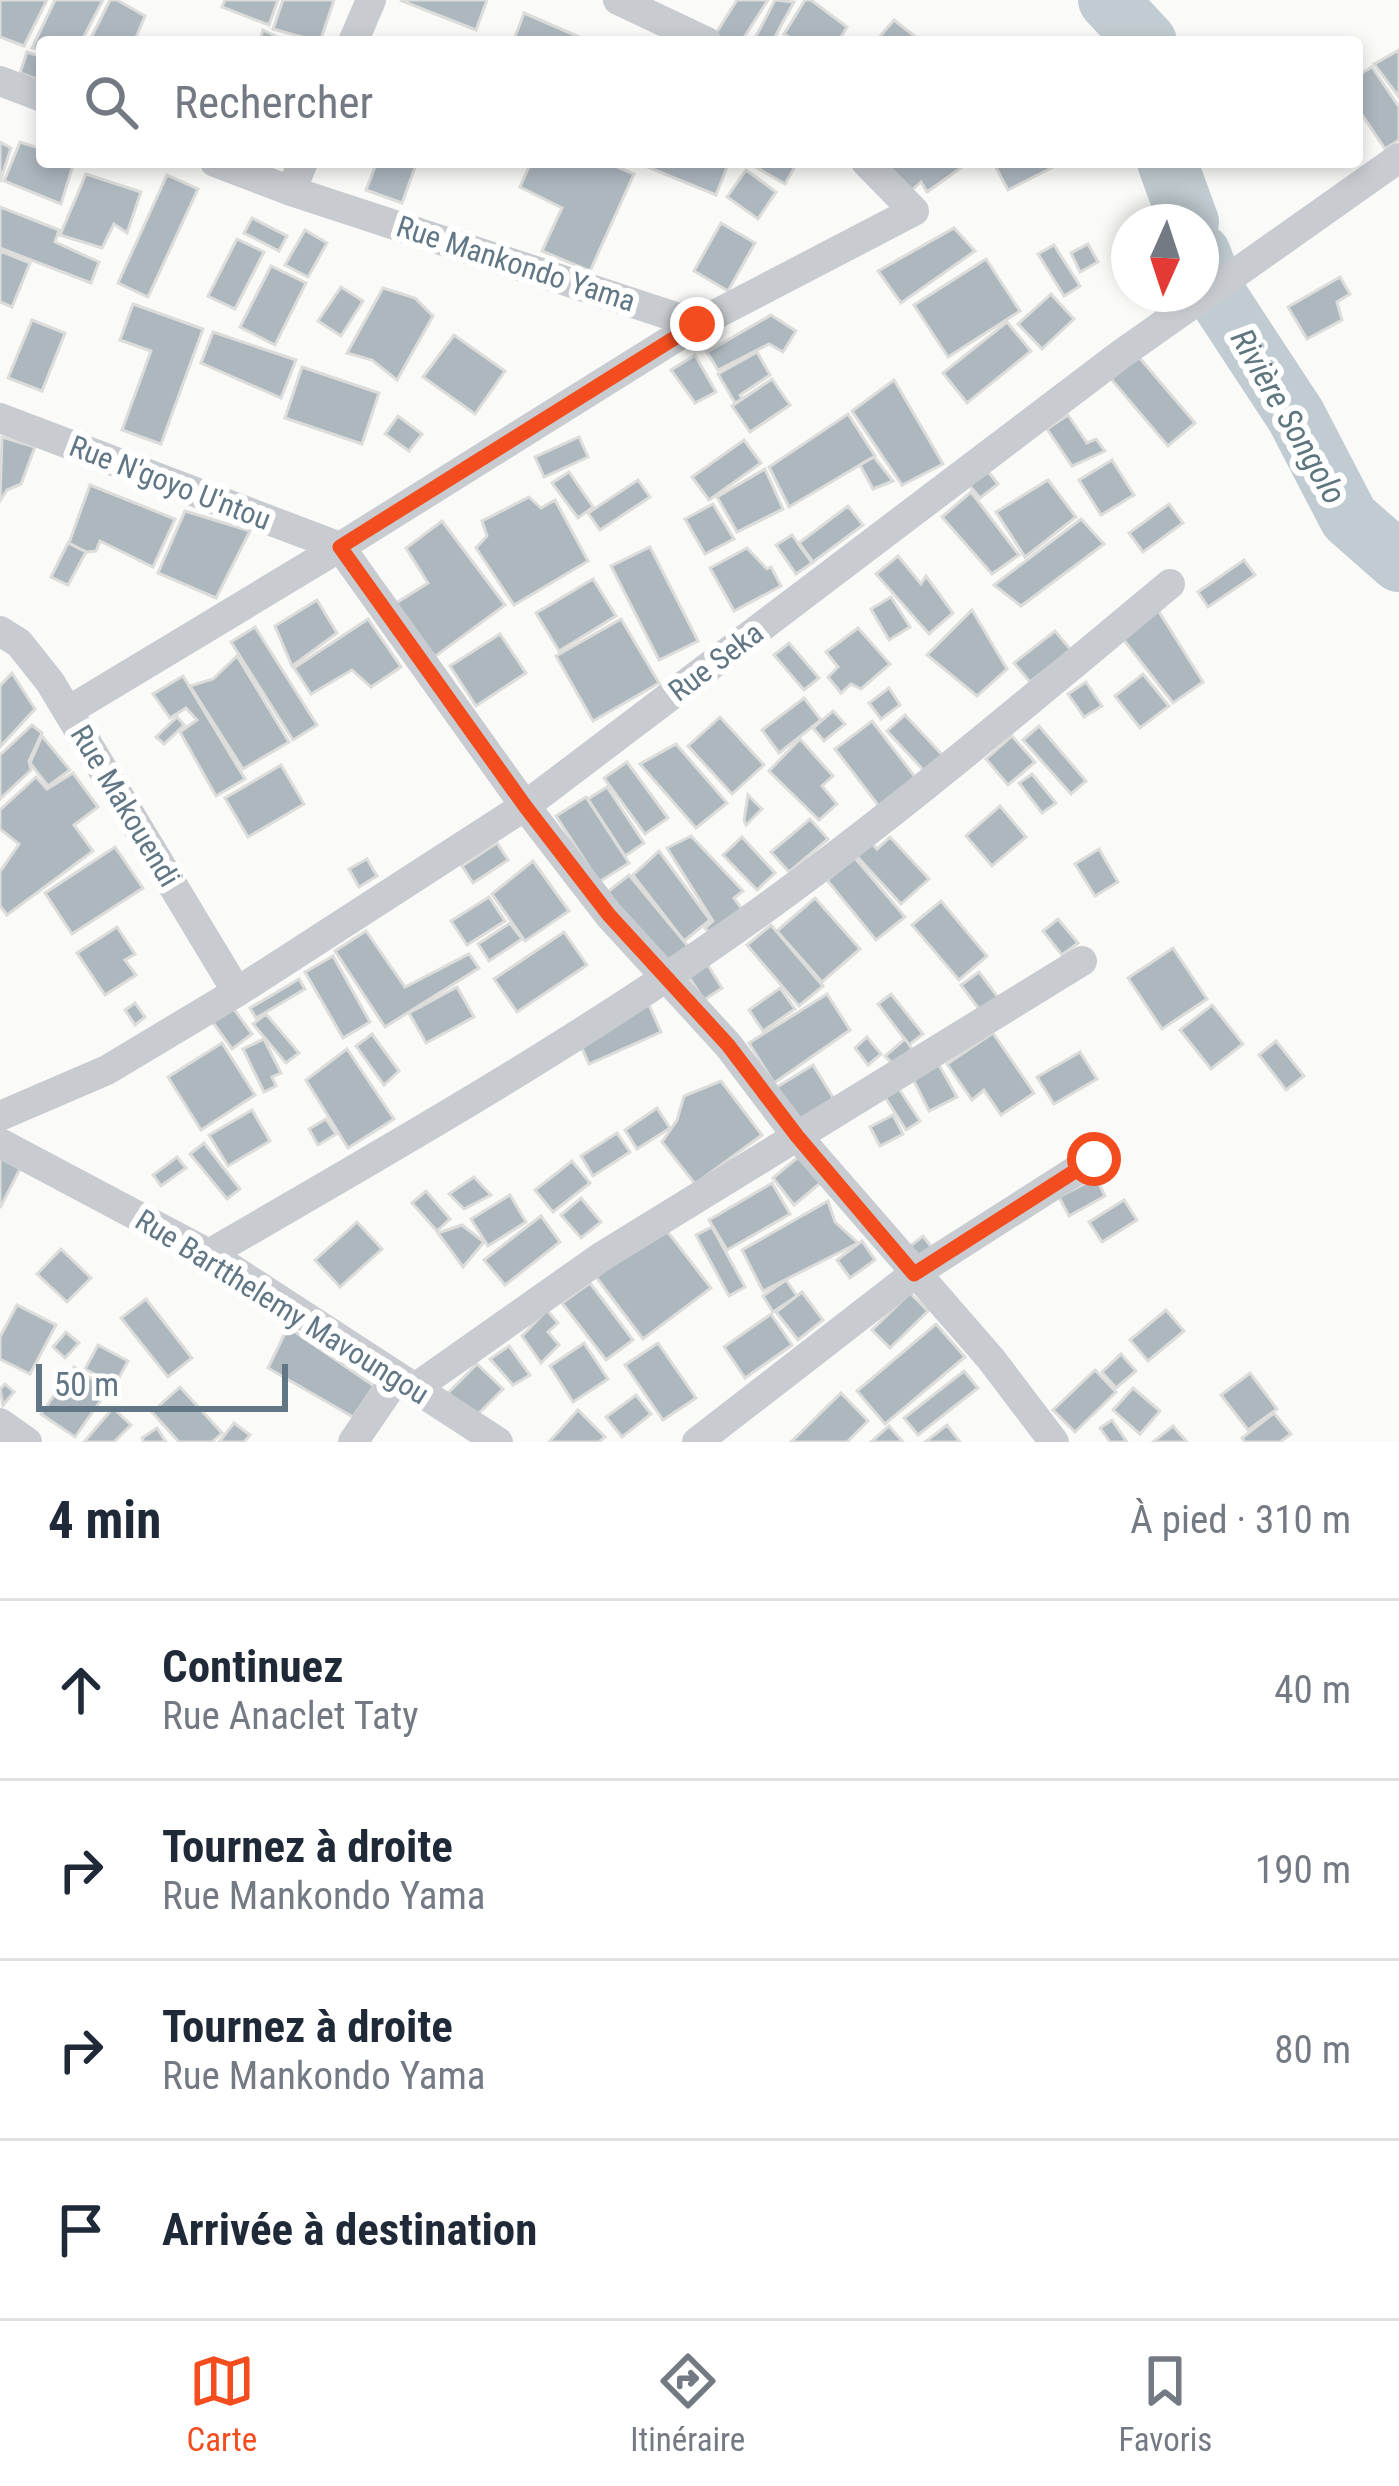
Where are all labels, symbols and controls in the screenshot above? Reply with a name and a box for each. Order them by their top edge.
search box [36,36,1363,168]
icon: search [78,69,144,135]
text: Rechercher [174,76,373,129]
north arrow [1111,204,1219,312]
street label: Rue Mankondo Yama [392,208,640,319]
route end [670,297,724,351]
water label: Rivière Songolo [1223,322,1354,511]
street label: Rue N'goyo U'ntou [65,428,276,537]
street label: Rue Seka [662,615,770,708]
street label: Rue Makouendi [64,719,187,893]
route start [1067,1132,1121,1186]
street label: Rue Bartthelemy Mavoungou [129,1202,435,1411]
scale bar [36,1358,288,1411]
text: 50 m [54,1365,119,1404]
text: 4 min [48,1491,161,1550]
text: À pied · 310 m [1130,1497,1351,1543]
text: Continuez [162,1640,343,1693]
icon: ahead [48,1657,114,1723]
text: 40 m [1274,1667,1351,1713]
text: Rue Anaclet Taty [162,1693,418,1739]
text: Tournez à droite [162,1820,453,1873]
icon: right [48,1837,114,1903]
text: 190 m [1255,1847,1351,1893]
text: Rue Mankondo Yama [162,1873,486,1919]
text: Tournez à droite [162,2000,453,2053]
icon: right [48,2017,114,2083]
text: 80 m [1274,2027,1351,2073]
text: Rue Mankondo Yama [162,2053,486,2099]
icon: arrive [48,2197,114,2263]
text: Arrivée à destination [162,2203,537,2256]
tab: Carte [187,2348,257,2459]
tab: Itinéraire [630,2348,745,2459]
tab: Favoris [1118,2348,1212,2459]

